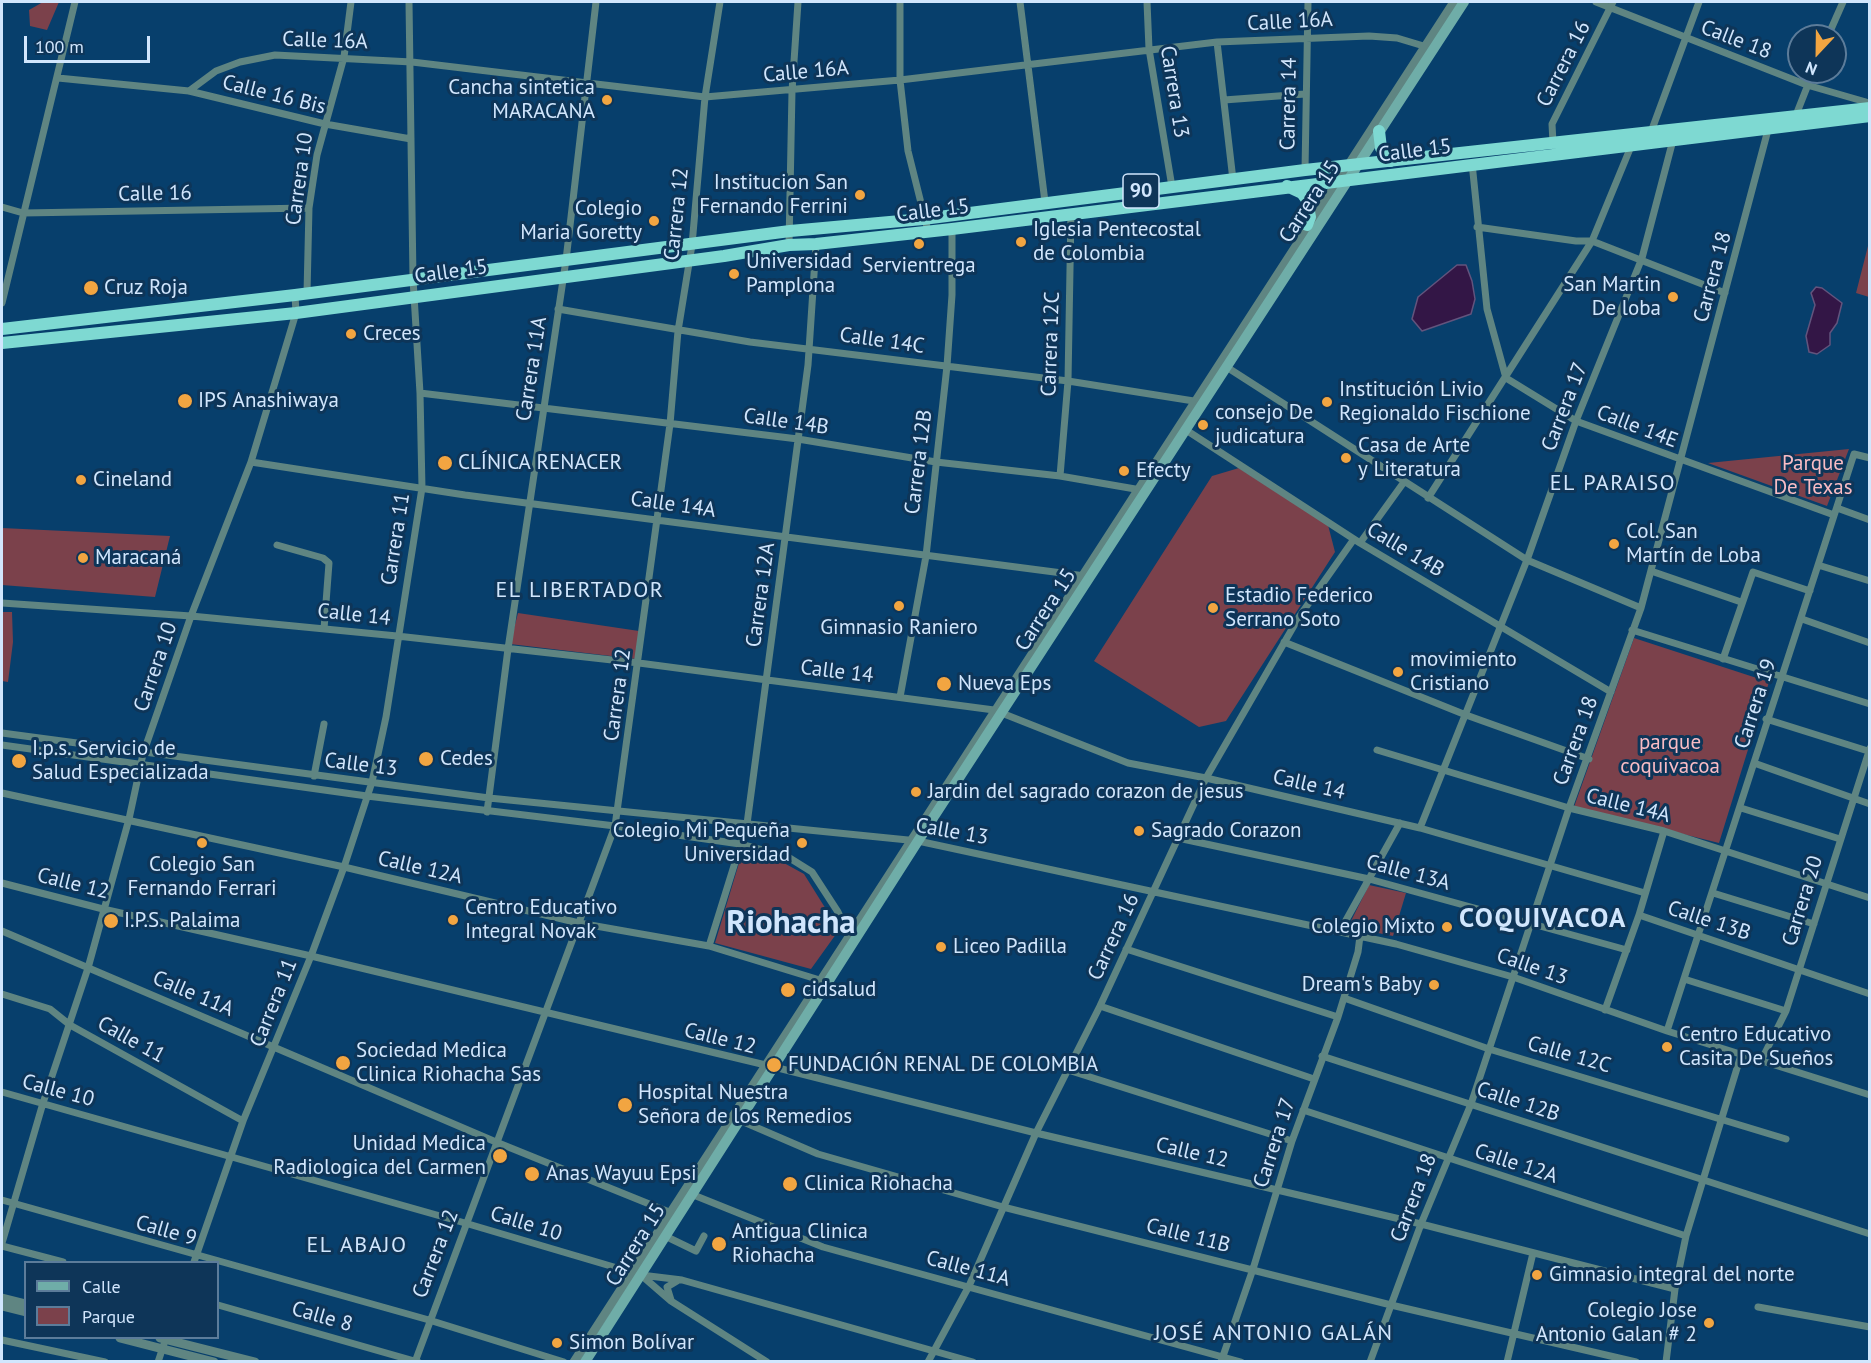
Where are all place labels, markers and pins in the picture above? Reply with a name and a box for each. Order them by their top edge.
place label: Cancha sintetica MARACANA [448,75,595,125]
marker: Cancha sintetica MARACANA [600,93,614,107]
place label: Institucion San Fernando Ferrini [699,170,848,220]
marker: Institucion San Fernando Ferrini [853,188,867,202]
place label: Colegio Maria Goretty [520,196,642,246]
marker: Colegio Maria Goretty [647,214,661,228]
place label: Iglesia Pentecostal de Colombia [1033,217,1201,267]
marker: Iglesia Pentecostal de Colombia [1014,235,1028,249]
marker: Servientrega [912,237,926,251]
place label: Universidad Pamplona [746,249,852,299]
place label: Servientrega [862,253,976,279]
marker: Universidad Pamplona [727,267,741,281]
place label: San Martin De loba [1563,272,1661,322]
place label: Cruz Roja [104,275,188,301]
marker: Cruz Roja [82,279,100,297]
marker: San Martin De loba [1666,290,1680,304]
place label: Creces [363,321,421,347]
marker: Creces [344,327,358,341]
place label: Institución Livio Regionaldo Fischione [1339,377,1531,427]
place label: IPS Anashiwaya [198,388,339,414]
marker: IPS Anashiwaya [176,392,194,410]
marker: Institución Livio Regionaldo Fischione [1320,395,1334,409]
place label: consejo De judicatura [1215,400,1313,450]
marker: consejo De judicatura [1196,418,1210,432]
place label: Casa de Arte y Literatura [1358,433,1470,483]
place label: CLÍNICA RENACER [458,450,622,476]
marker: Casa de Arte y Literatura [1339,451,1353,465]
marker: CLÍNICA RENACER [436,454,454,472]
place label: Efecty [1136,458,1191,484]
marker: Efecty [1117,464,1131,478]
place label: Cineland [93,467,172,493]
marker: Cineland [74,473,88,487]
place label: Col. San Martín de Loba [1626,519,1761,569]
marker: Col. San Martín de Loba [1607,537,1621,551]
place label: Maracaná [95,545,181,571]
marker: Maracaná [76,551,90,565]
place label: Estadio Federico Serrano Soto [1225,583,1373,633]
marker: Gimnasio Raniero [892,599,906,613]
marker: Estadio Federico Serrano Soto [1206,601,1220,615]
place label: Gimnasio Raniero [820,615,978,641]
place label: movimiento Cristiano [1410,647,1517,697]
marker: movimiento Cristiano [1391,665,1405,679]
place label: Nueva Eps [958,671,1051,697]
marker: Nueva Eps [935,675,953,693]
place label: I.p.s. Servicio de Salud Especializada [32,736,209,786]
place label: Cedes [440,746,493,772]
marker: Cedes [417,750,435,768]
marker: I.p.s. Servicio de Salud Especializada [10,752,28,770]
place label: Jardin del sagrado corazon de jesus [928,779,1244,805]
marker: Jardin del sagrado corazon de jesus [909,785,923,799]
place label: Colegio Mi Pequeña Universidad [613,818,790,868]
place label: Sagrado Corazon [1151,818,1301,844]
marker: Sagrado Corazon [1132,824,1146,838]
marker: Colegio San Fernando Ferrari [195,836,209,850]
marker: Colegio Mi Pequeña Universidad [795,836,809,850]
place label: Colegio San Fernando Ferrari [127,852,277,902]
place label: Centro Educativo Integral Novak [465,895,617,945]
place label: I.P.S. Palaima [124,908,240,934]
marker: I.P.S. Palaima [102,912,120,930]
marker: Centro Educativo Integral Novak [446,913,460,927]
place label: Colegio Mixto [1311,914,1435,940]
marker: Colegio Mixto [1440,920,1454,934]
place label: Liceo Padilla [953,934,1067,960]
marker: Liceo Padilla [934,940,948,954]
place label: Dream's Baby [1302,972,1422,998]
place label: cidsalud [802,977,876,1003]
marker: Dream's Baby [1427,978,1441,992]
marker: cidsalud [779,981,797,999]
place label: Centro Educativo Casita De Sueños [1679,1022,1833,1072]
place label: Sociedad Medica Clinica Riohacha Sas [356,1038,541,1088]
marker: Centro Educativo Casita De Sueños [1660,1040,1674,1054]
place label: FUNDACIÓN RENAL DE COLOMBIA [788,1052,1098,1078]
marker: Sociedad Medica Clinica Riohacha Sas [334,1054,352,1072]
marker: FUNDACIÓN RENAL DE COLOMBIA [765,1056,783,1074]
place label: Hospital Nuestra Señora de los Remedios [638,1080,852,1130]
marker: Hospital Nuestra Señora de los Remedios [616,1096,634,1114]
place label: Unidad Medica Radiologica del Carmen [273,1131,486,1181]
marker: Unidad Medica Radiologica del Carmen [491,1147,509,1165]
place label: Anas Wayuu Epsi [546,1161,697,1187]
marker: Anas Wayuu Epsi [523,1165,541,1183]
place label: Clinica Riohacha [804,1171,953,1197]
marker: Clinica Riohacha [781,1175,799,1193]
place label: Antigua Clinica Riohacha [732,1219,868,1269]
marker: Antigua Clinica Riohacha [710,1235,728,1253]
place label: Gimnasio integral del norte [1549,1262,1795,1288]
marker: Gimnasio integral del norte [1530,1268,1544,1282]
place label: Colegio Jose Antonio Galan # 2 [1536,1298,1697,1348]
marker: Colegio Jose Antonio Galan # 2 [1702,1316,1716,1330]
place label: Simon Bolívar [569,1330,694,1356]
marker: Simon Bolívar [550,1336,564,1350]

